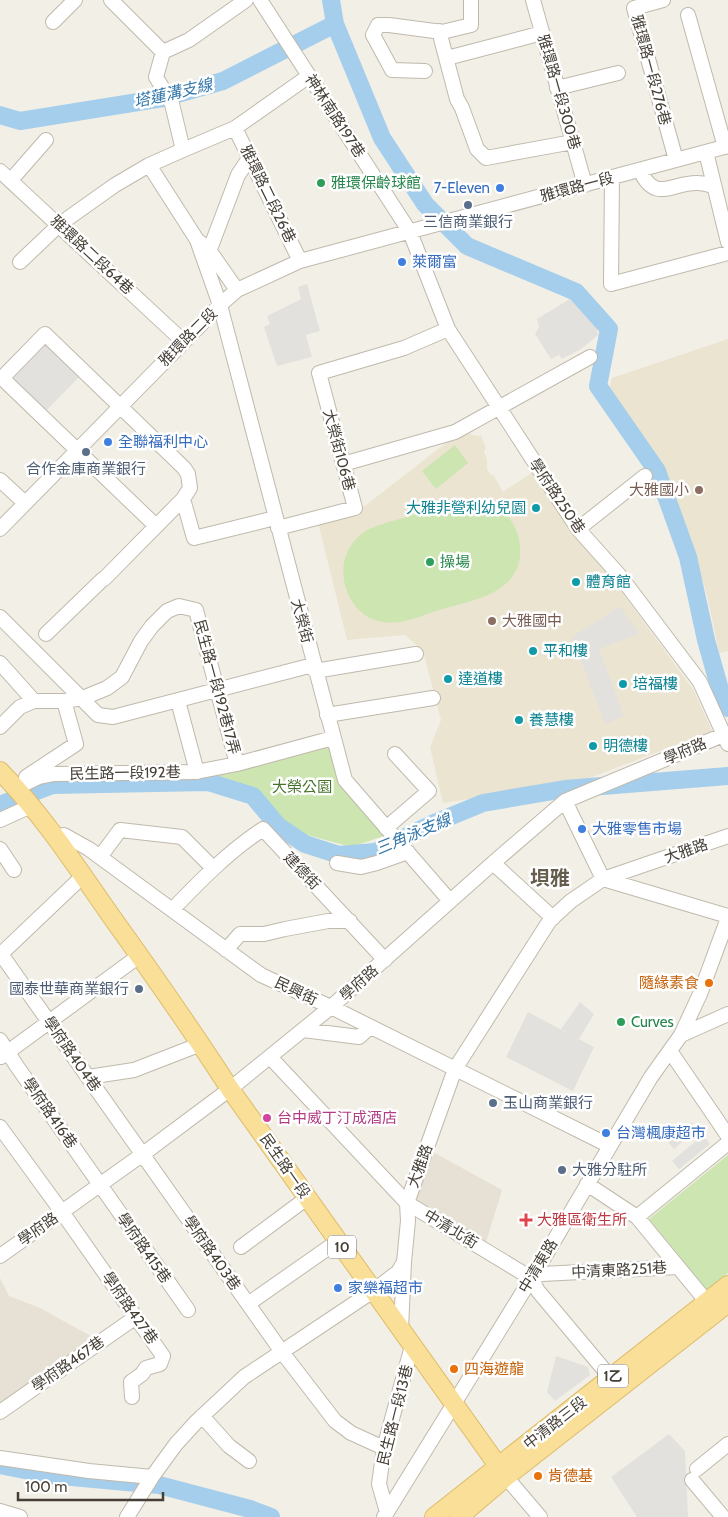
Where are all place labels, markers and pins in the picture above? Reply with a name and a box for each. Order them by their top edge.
place label: 雅環保齡球館 [331,174,421,192]
marker: 雅環保齡球館 [315,177,327,189]
place label: 7-Eleven [434,179,490,197]
marker: 7-Eleven [494,182,506,194]
marker: 三信商業銀行 [462,199,474,211]
place label: 三信商業銀行 [423,213,513,231]
place label: 萊爾富 [412,253,457,271]
marker: 萊爾富 [396,256,408,268]
place label: 全聯福利中心 [118,433,208,451]
marker: 全聯福利中心 [102,436,114,448]
marker: 合作金庫商業銀行 [80,446,92,458]
place label: 合作金庫商業銀行 [26,460,146,478]
place label: 大雅國小 [629,481,689,499]
marker: 大雅國小 [693,484,705,496]
place label: 大雅非營利幼兒園 [406,499,526,517]
marker: 大雅非營利幼兒園 [530,502,542,514]
place label: 操場 [440,553,470,571]
marker: 操場 [424,556,436,568]
place label: 體育館 [586,573,631,591]
marker: 體育館 [570,576,582,588]
place label: 大雅國中 [502,612,562,630]
marker: 大雅國中 [486,615,498,627]
place label: 平和樓 [543,642,588,660]
marker: 平和樓 [527,645,539,657]
place label: 達道樓 [458,670,503,688]
marker: 達道樓 [442,673,454,685]
place label: 培福樓 [633,675,678,693]
marker: 培福樓 [617,678,629,690]
place label: 養慧樓 [529,711,574,729]
marker: 養慧樓 [513,714,525,726]
place label: 明德樓 [603,737,648,755]
marker: 明德樓 [587,740,599,752]
place label: 大雅零售市場 [592,820,682,838]
marker: 大雅零售市場 [576,823,588,835]
place label: 隨緣素食 [639,974,699,992]
marker: 隨緣素食 [703,977,715,989]
place label: 國泰世華商業銀行 [9,980,129,998]
marker: 國泰世華商業銀行 [133,983,145,995]
place label: Curves [631,1013,674,1031]
marker: Curves [615,1016,627,1028]
place label: 玉山商業銀行 [503,1094,593,1112]
marker: 玉山商業銀行 [487,1097,499,1109]
place label: 台中威丁汀成酒店 [277,1109,397,1127]
marker: 台中威丁汀成酒店 [261,1112,273,1124]
place label: 台灣楓康超市 [616,1124,706,1142]
marker: 台灣楓康超市 [600,1127,612,1139]
place label: 大雅分駐所 [572,1161,647,1179]
marker: 大雅分駐所 [556,1164,568,1176]
place label: 大雅區衛生所 [537,1211,627,1229]
marker: 大雅區衛生所 [519,1213,533,1227]
place label: 家樂福超市 [348,1279,423,1297]
marker: 家樂福超市 [332,1282,344,1294]
place label: 四海遊龍 [464,1360,524,1378]
marker: 四海遊龍 [448,1363,460,1375]
place label: 肯德基 [548,1467,593,1485]
marker: 肯德基 [532,1470,544,1482]

